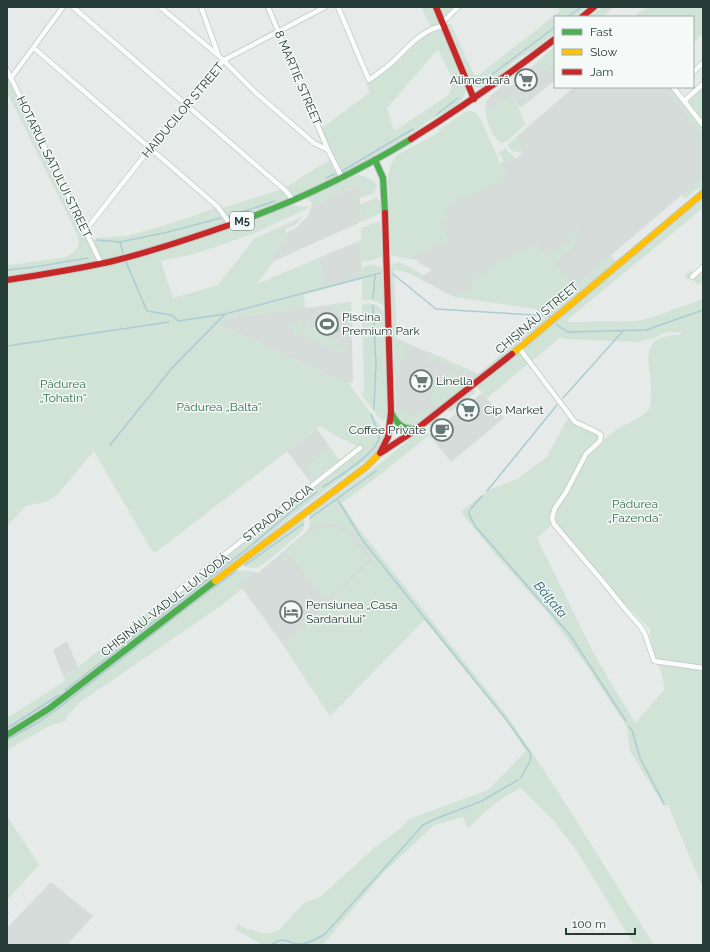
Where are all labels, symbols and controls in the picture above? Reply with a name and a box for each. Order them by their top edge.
legend [554,16,694,88]
text: Fast [590,25,613,39]
street label: 8 MARTIE STREET [272,29,325,128]
text: Slow [590,45,617,59]
street label: HAIDUCILOR STREET [139,59,227,160]
text: Jam [590,65,613,79]
supermarket icon: Alimentară [513,67,539,93]
place label: Alimentară [450,73,510,87]
street label: HOTARUL SATULUI STREET [14,94,95,241]
road number: M5 [230,212,254,230]
street label: CHIȘINĂU STREET [493,279,582,357]
place label: Piscina Premium Park [342,310,421,338]
sports icon: Piscina Premium Park [314,311,340,337]
supermarket icon: Linella [408,368,434,394]
place label: Linella [436,374,473,388]
park label: Pădurea „Tohatin” [39,377,87,405]
supermarket icon: Cip Market [455,397,481,423]
park label: Pădurea „Balta” [176,400,262,414]
place label: Cip Market [484,403,544,417]
cafe icon: Coffee Private [429,417,455,443]
place label: Coffee Private [349,423,426,437]
street label: STRADA DACIA [240,481,316,545]
park label: Pădurea „Fazenda” [608,497,662,525]
street label: CHIȘINĂU-VADUL LUI VODĂ [98,551,232,659]
water label: Bălţata [531,578,570,621]
place label: Pensiunea „Casa Sardarului” [306,598,398,626]
hotel icon: Pensiunea „Casa Sardarului” [278,599,304,625]
scale bar [566,910,635,936]
text: 100 m [572,917,606,931]

